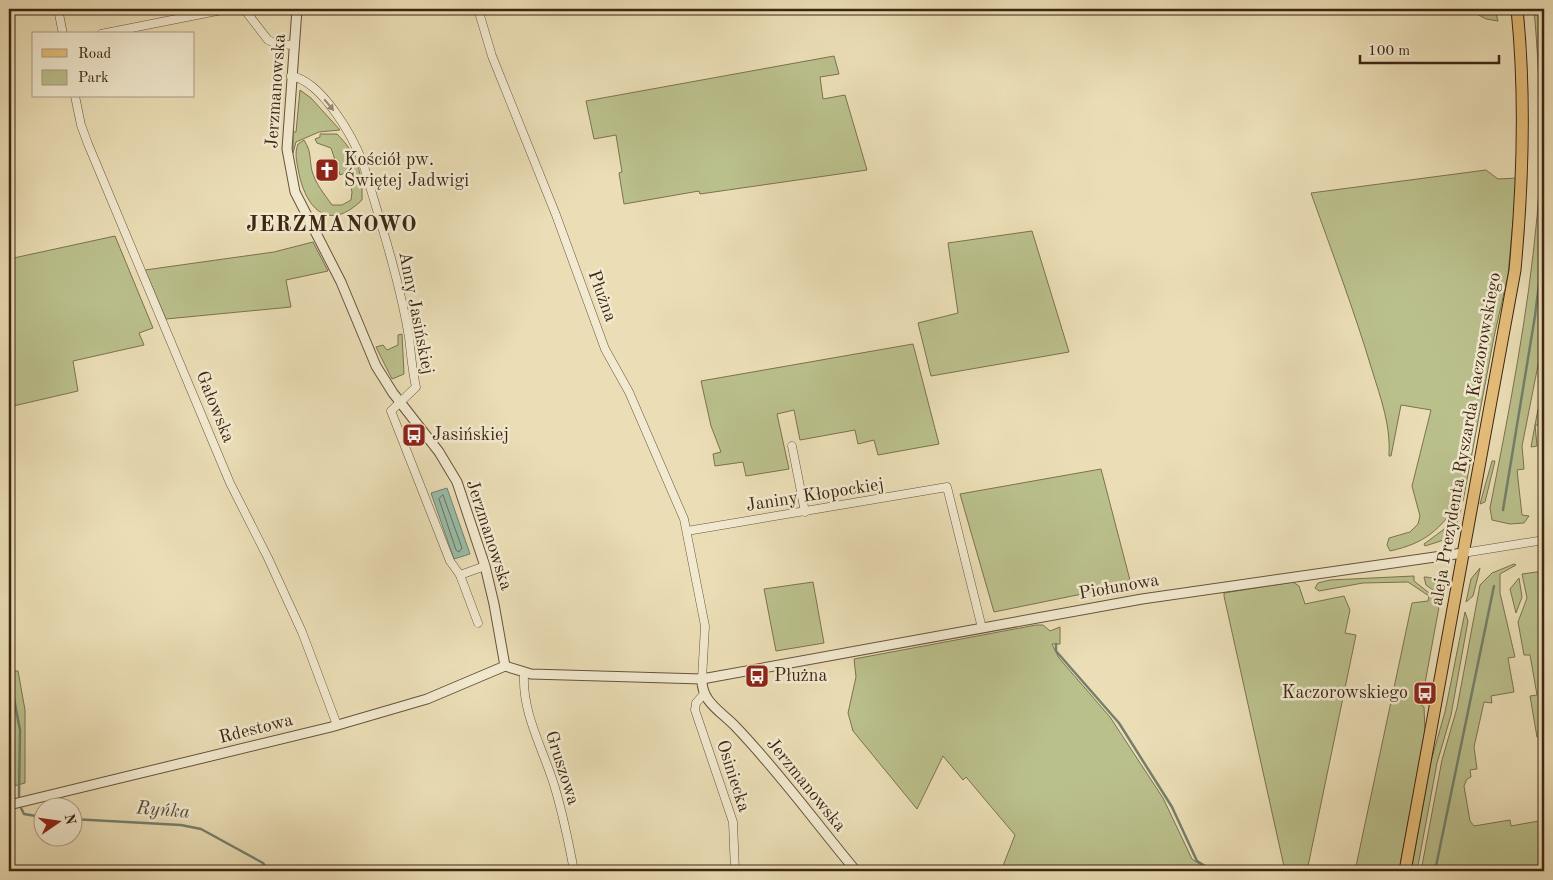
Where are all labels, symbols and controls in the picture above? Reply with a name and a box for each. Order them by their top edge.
legend [32,32,195,98]
scale bar [1360,32,1499,64]
street label: Jerzmanowska [263,33,289,149]
text: 100 m [1368,44,1410,59]
text: Road [78,47,112,62]
text: Park [78,71,109,86]
one-way arrow [323,99,335,111]
place label: Kościół pw. Świętej Jadwigi [344,151,469,190]
church icon: Kościół pw. Świętej Jadwigi [314,157,340,183]
district label: JERZMANOWO [246,214,418,236]
street label: Anny Jasińskiej [395,250,437,376]
street label: Płużna [584,268,620,324]
street label: aleja Prezydenta Ryszarda Kaczorowskiego [1428,271,1504,607]
street label: Gałowska [193,369,238,445]
bus stop icon: Jasińskiej [401,422,427,448]
place label: Jasińskiej [432,426,509,444]
street label: Janiny Kłopockiej [745,475,885,515]
street label: Jerzmanowska [463,478,515,593]
street label: Piołunowa [1077,571,1161,603]
bus stop icon: Płużna [744,663,770,689]
place label: Płużna [774,667,827,685]
bus stop icon: Kaczorowskiego [1412,680,1438,706]
place label: Kaczorowskiego [1282,684,1408,702]
street label: Rdestowa [217,711,295,747]
street label: Gruszowa [542,729,582,807]
street label: Jerzmanowska [763,735,849,835]
street label: Osiniecka [713,738,753,814]
north arrow [32,798,82,848]
water label: Ryńka [134,799,191,823]
text: N [62,813,78,826]

